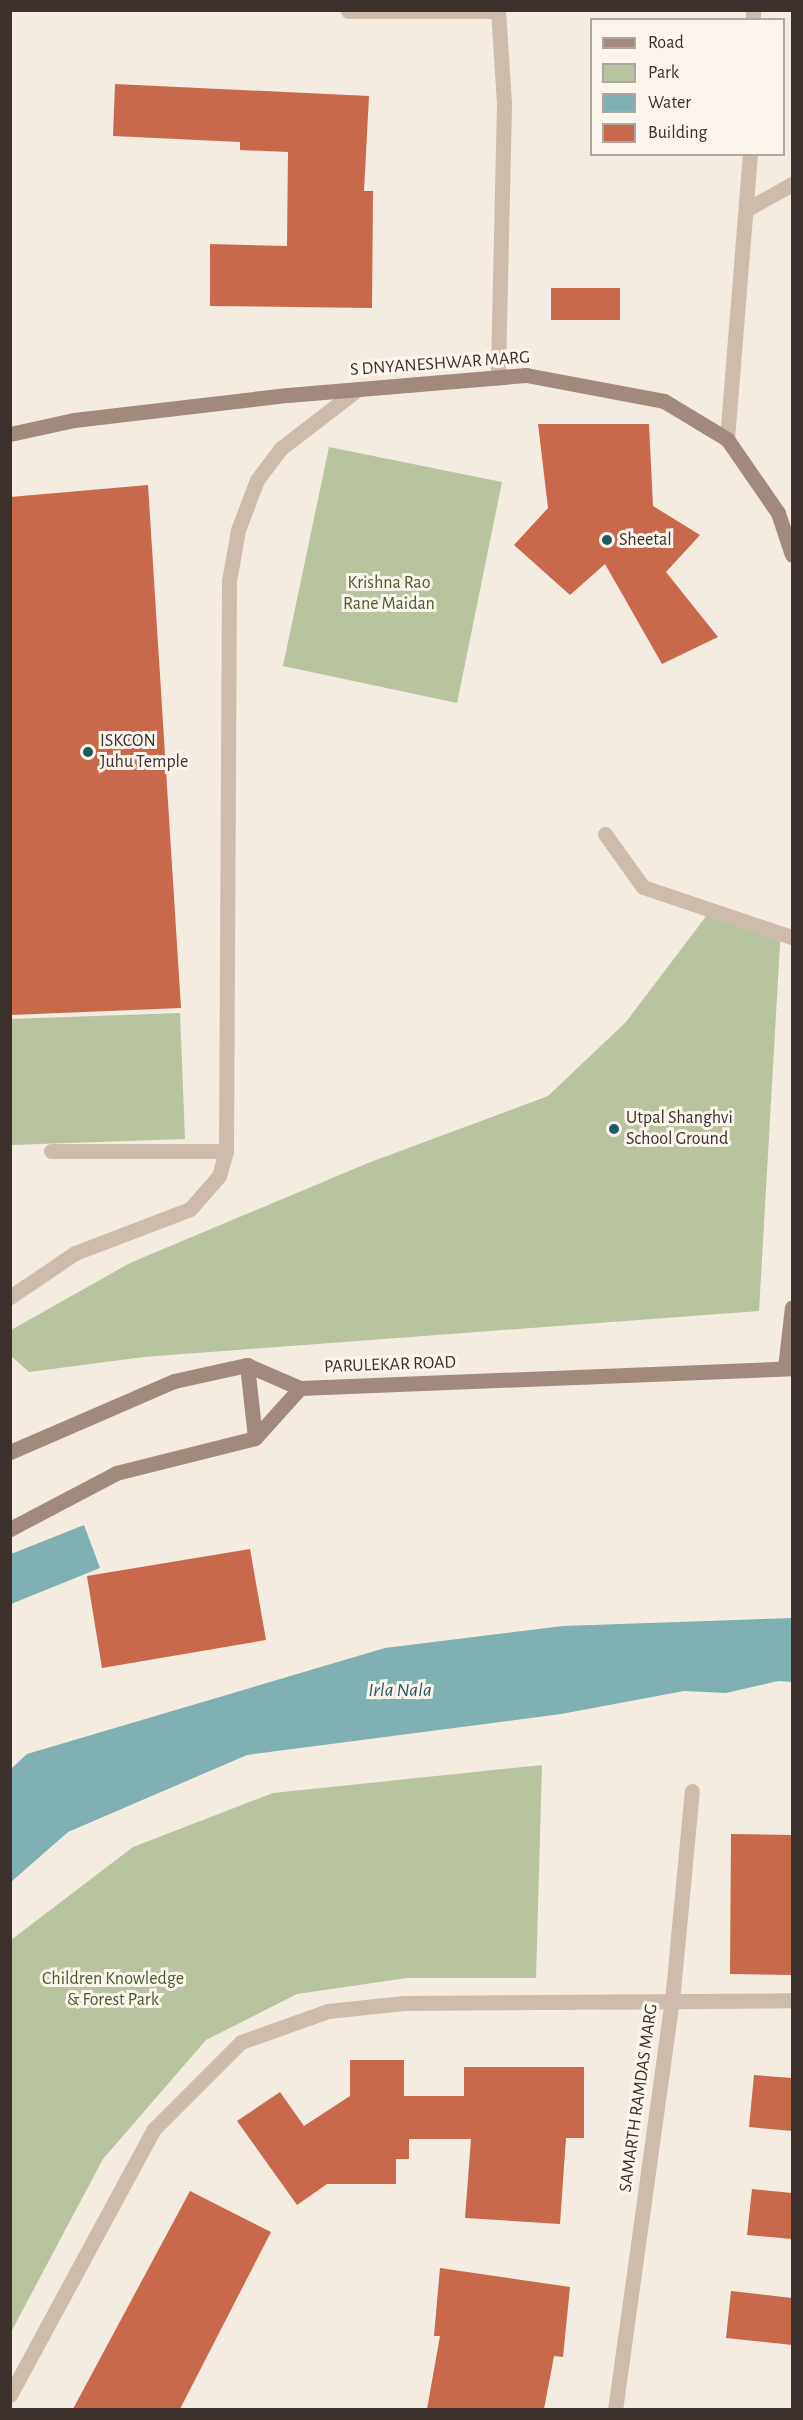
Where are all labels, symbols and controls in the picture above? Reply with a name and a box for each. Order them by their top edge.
legend [590,18,785,156]
text: Road [648,34,684,52]
text: Park [648,64,679,82]
text: Water [648,94,691,112]
text: Building [648,124,707,142]
street label: S DNYANESHWAR MARG [349,347,531,381]
place label: Sheetal [619,529,672,551]
marker: Sheetal [600,533,614,547]
park label: Krishna Rao Rane Maidan [343,573,435,616]
place label: ISKCON Juhu Temple [100,731,188,774]
marker: ISKCON Juhu Temple [81,745,95,759]
place label: Utpal Shanghvi School Ground [626,1108,733,1150]
marker: Utpal Shanghvi School Ground [607,1122,621,1136]
street label: PARULEKAR ROAD [324,1352,456,1378]
water label: Irla Nala [368,1678,432,1702]
park label: Children Knowledge & Forest Park [42,1969,184,2012]
street label: SAMARTH RAMDAS MARG [615,2002,663,2194]

